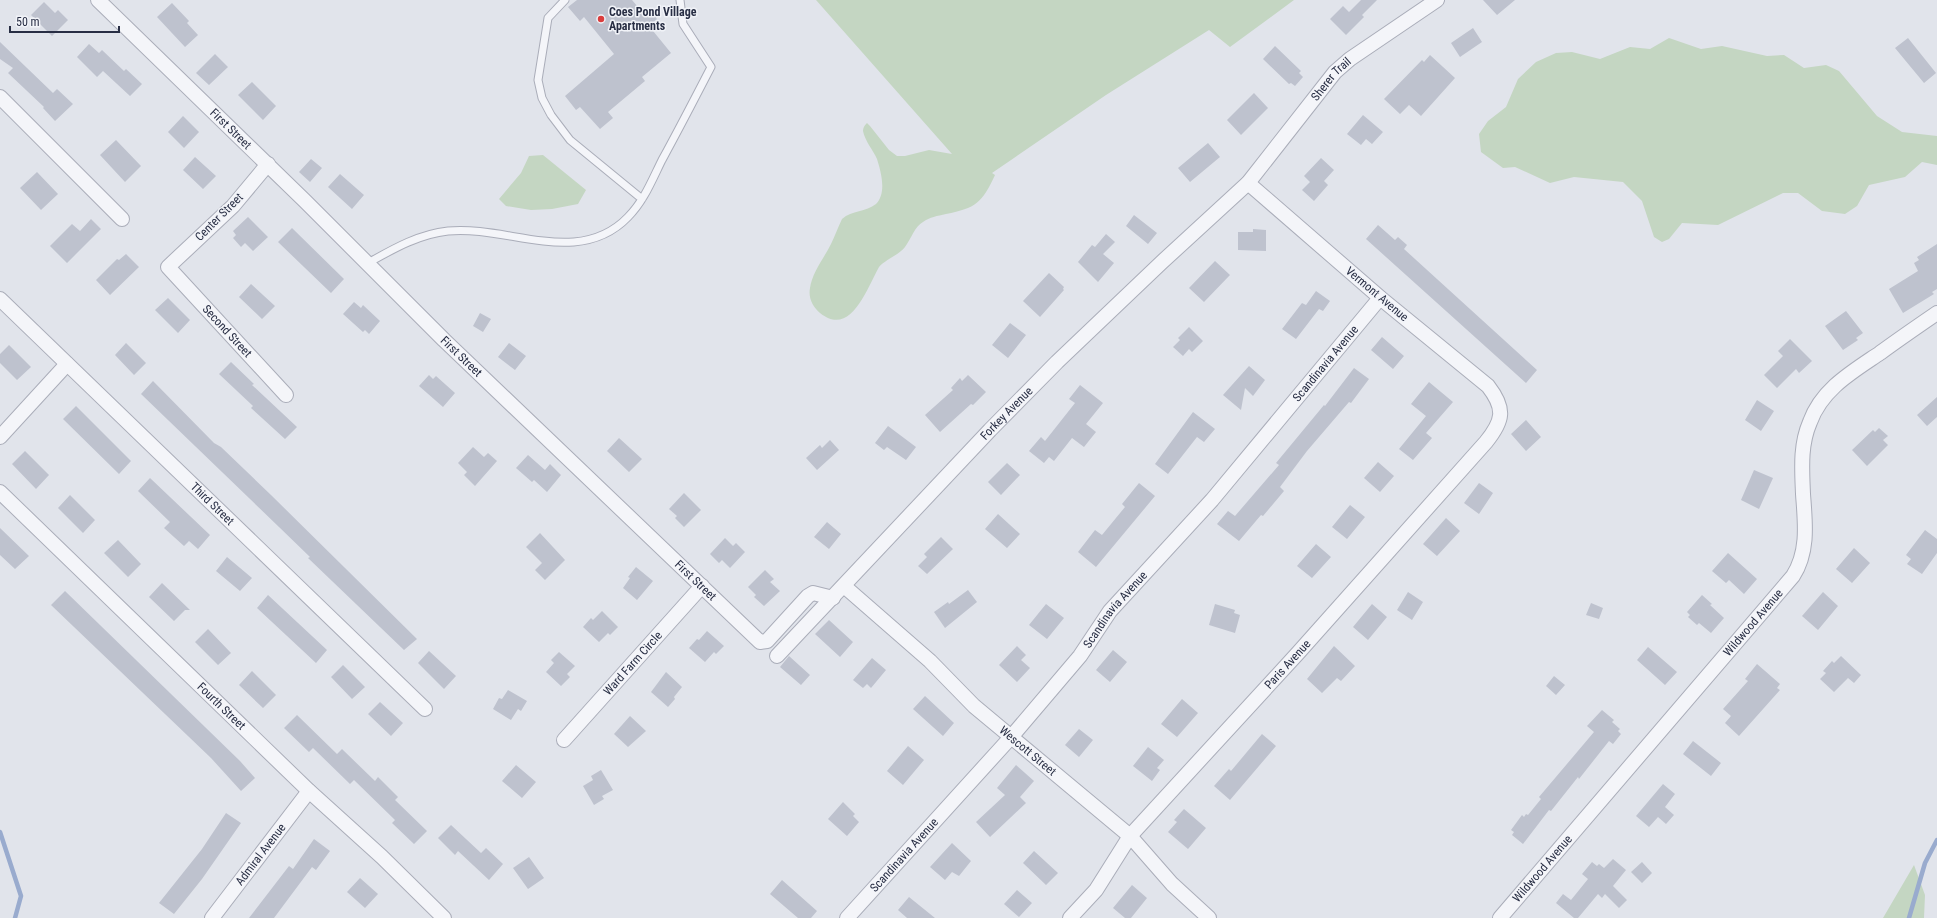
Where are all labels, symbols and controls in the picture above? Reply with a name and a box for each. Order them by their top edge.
place label: Coes Pond Village Apartments [609,5,697,33]
scale bar [10,8,119,34]
marker: Coes Pond Village Apartments [596,14,606,24]
text: 50 m [16,15,40,29]
street label: Sherer Trail [1308,54,1354,104]
street label: First Street [207,106,255,152]
street label: Center Street [192,190,246,244]
street label: Vermont Avenue [1343,264,1411,324]
street label: Second Street [200,302,255,360]
street label: Scandinavia Avenue [1290,322,1361,404]
street label: First Street [438,333,485,380]
street label: Forkey Avenue [977,384,1036,443]
street label: Third Street [188,480,237,528]
street label: First Street [672,557,720,604]
street label: Scandinavia Avenue [1080,568,1150,651]
street label: Wildwood Avenue [1721,586,1786,659]
street label: Ward Farm Circle [601,628,665,698]
street label: Paris Avenue [1262,637,1314,692]
street label: Fourth Street [194,680,249,733]
street label: Wescott Street [996,723,1059,779]
street label: Scandinavia Avenue [867,815,941,895]
street label: Admiral Avenue [233,820,289,888]
street label: Wildwood Avenue [1510,832,1575,905]

